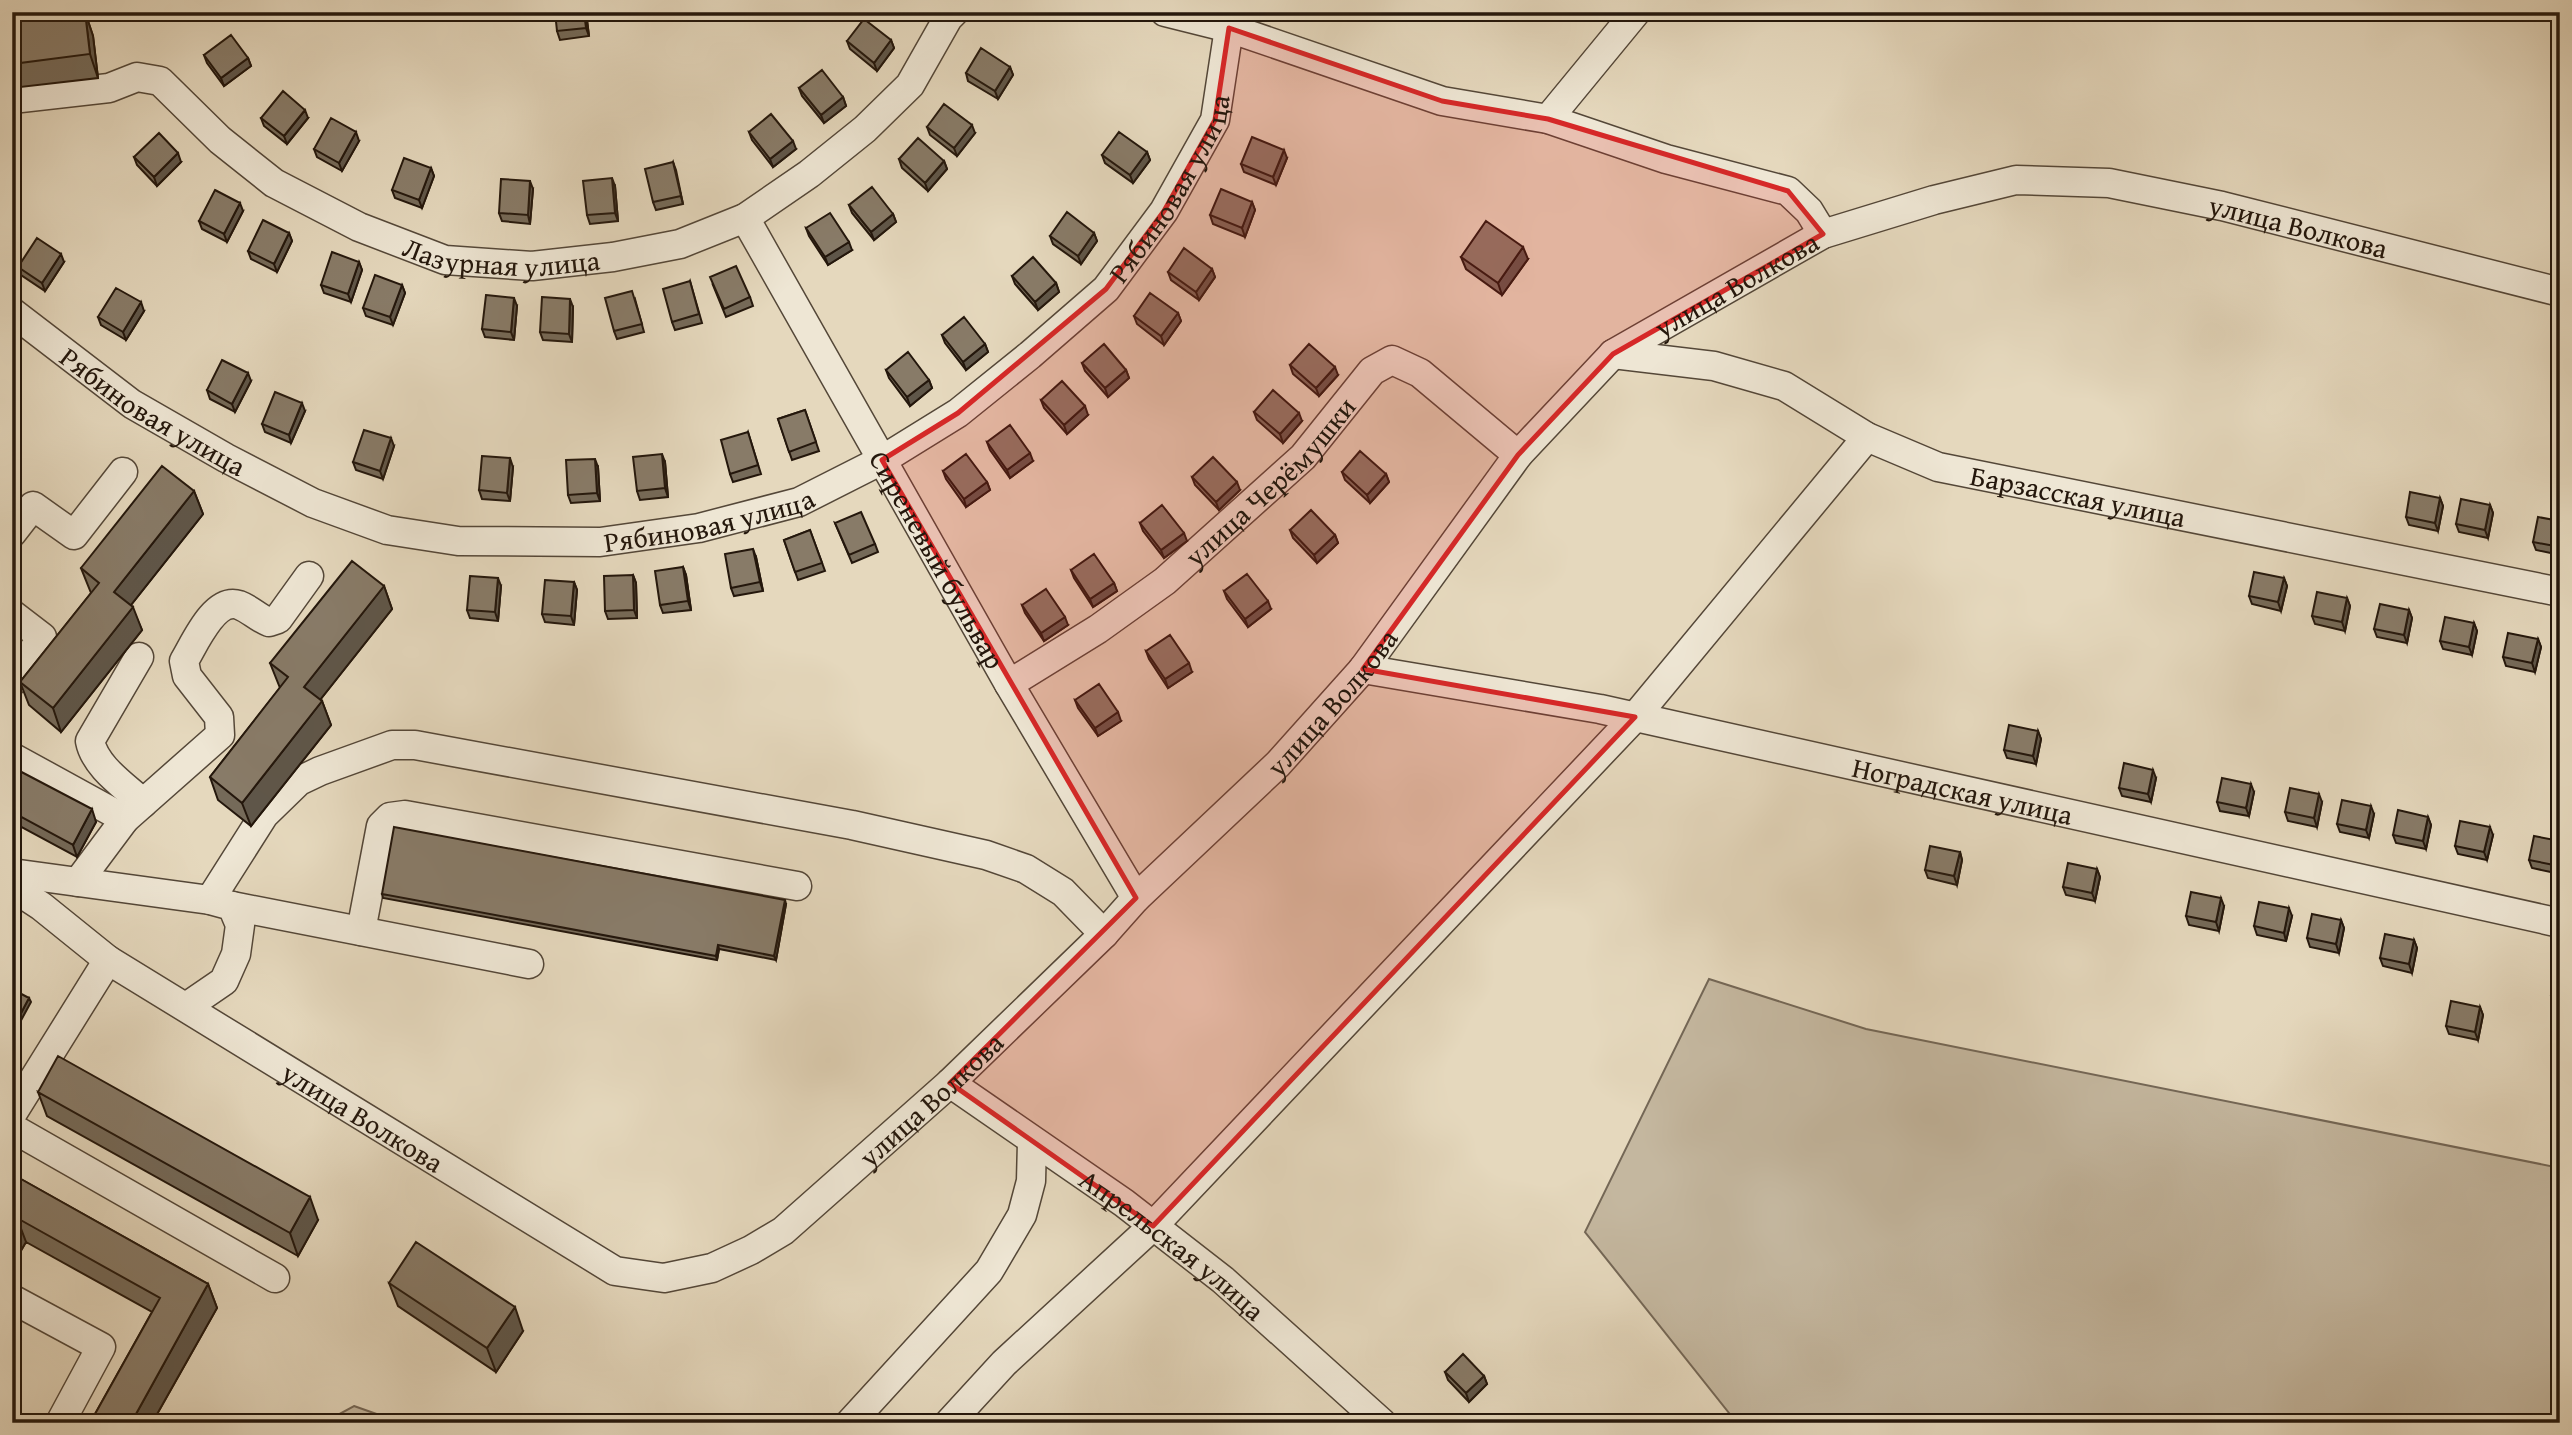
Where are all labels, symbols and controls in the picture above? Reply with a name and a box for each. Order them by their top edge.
street label: Рябиновая улица [1097,91,1239,291]
street label: улица Волкова [2204,183,2393,268]
street label: улица Волкова [1645,220,1826,348]
street label: Лазурная улица [397,225,602,287]
street label: Рябиновая улица [52,336,254,486]
street label: улица Черёмушки [1174,387,1365,576]
street label: Сиреневый бульвар [860,442,1016,676]
street label: Барзасская улица [1967,454,2190,537]
street label: Рябиновая улица [601,477,822,562]
street label: улица Волкова [1256,619,1407,786]
street label: Ноградская улица [1849,745,2078,834]
street label: улица Волкова [848,1022,1012,1177]
street label: улица Волкова [273,1051,453,1182]
street label: Апрельская улица [1072,1158,1275,1330]

